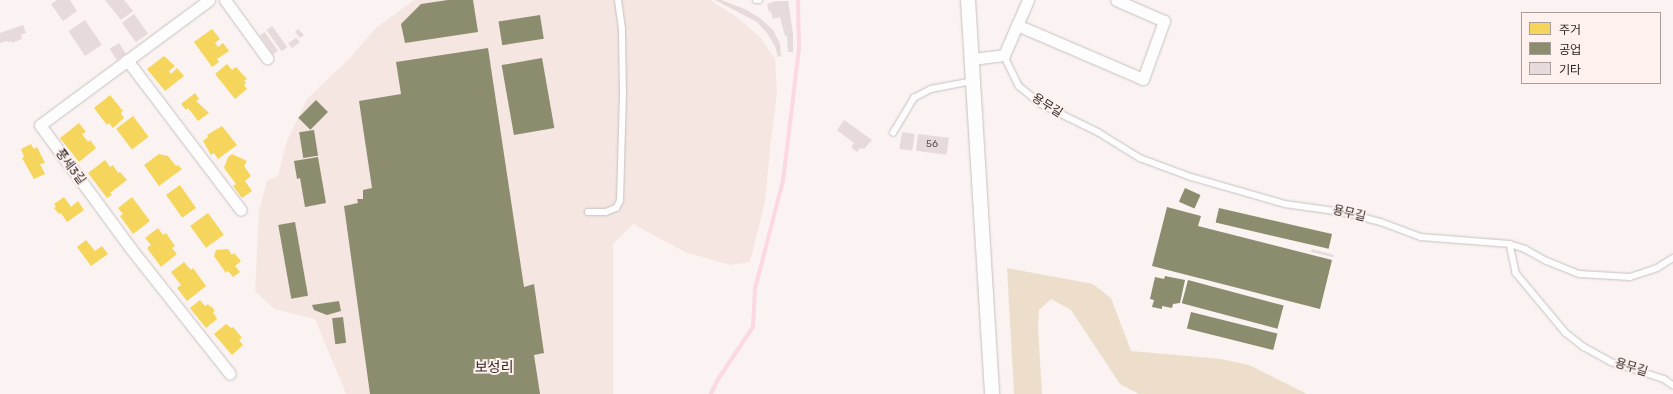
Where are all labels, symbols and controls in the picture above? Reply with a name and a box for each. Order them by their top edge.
legend [1521,12,1661,84]
text: 주거 [1559,23,1581,37]
text: 공업 [1559,43,1581,57]
text: 기타 [1559,63,1581,77]
street label: 용무길 [1029,91,1065,121]
house number: 56 [926,139,938,151]
street label: 풍세3길 [52,147,88,187]
street label: 용무길 [1331,203,1367,225]
street label: 용무길 [1613,356,1649,380]
district label: 보성리 [475,360,513,376]

